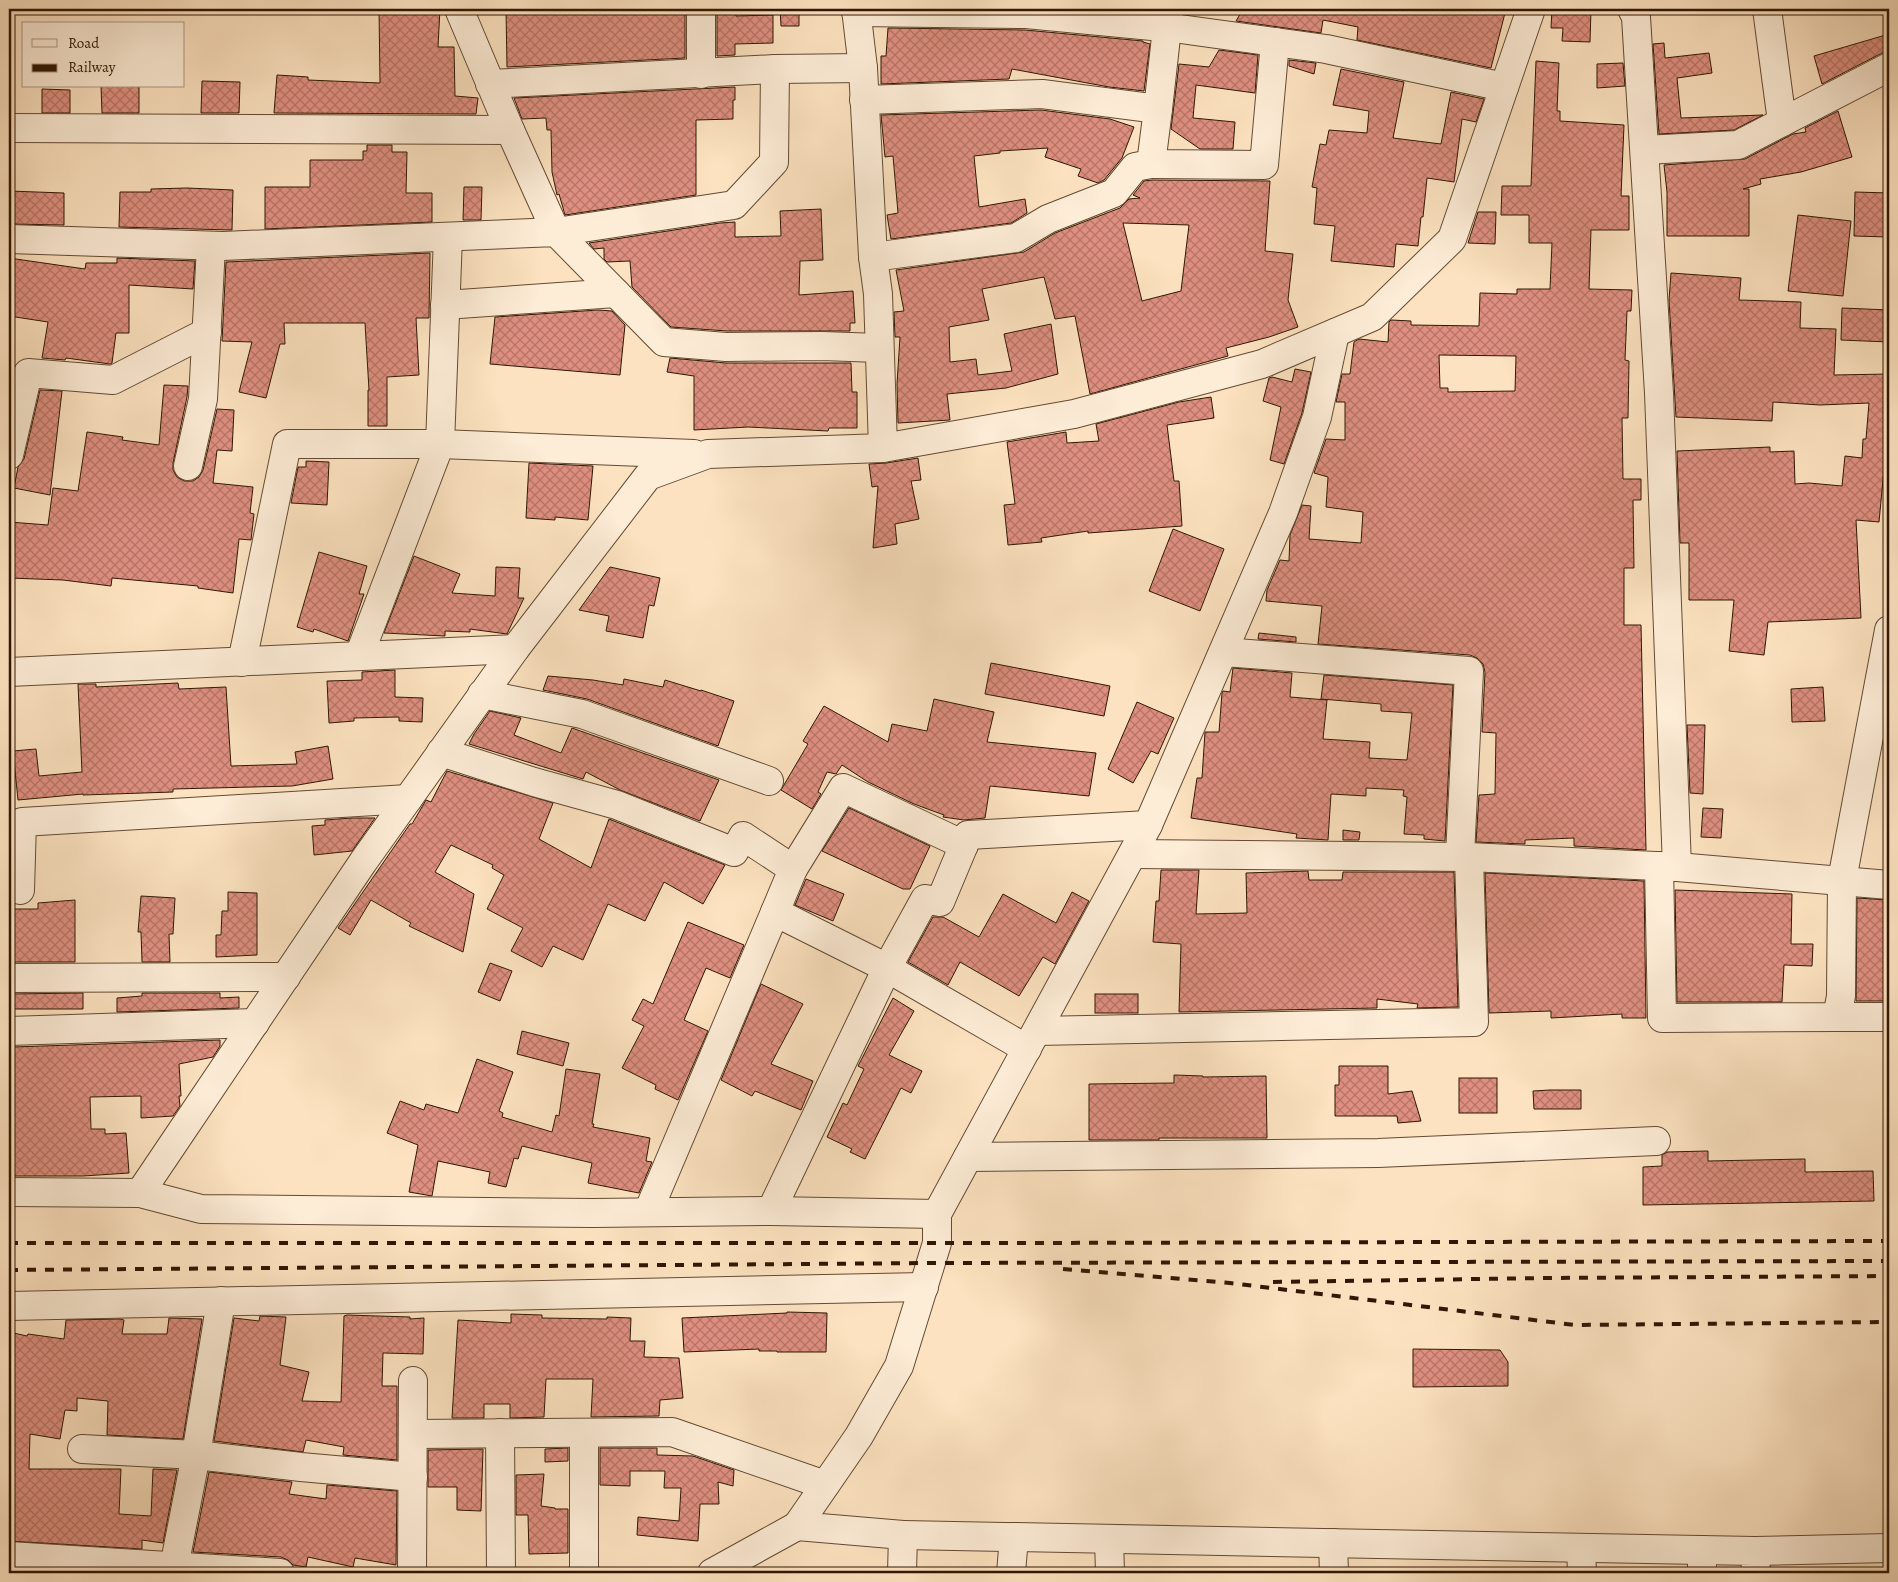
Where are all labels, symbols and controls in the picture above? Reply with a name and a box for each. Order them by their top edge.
legend [22,22,185,88]
text: Road [68,33,100,53]
text: Railway [68,57,116,77]

